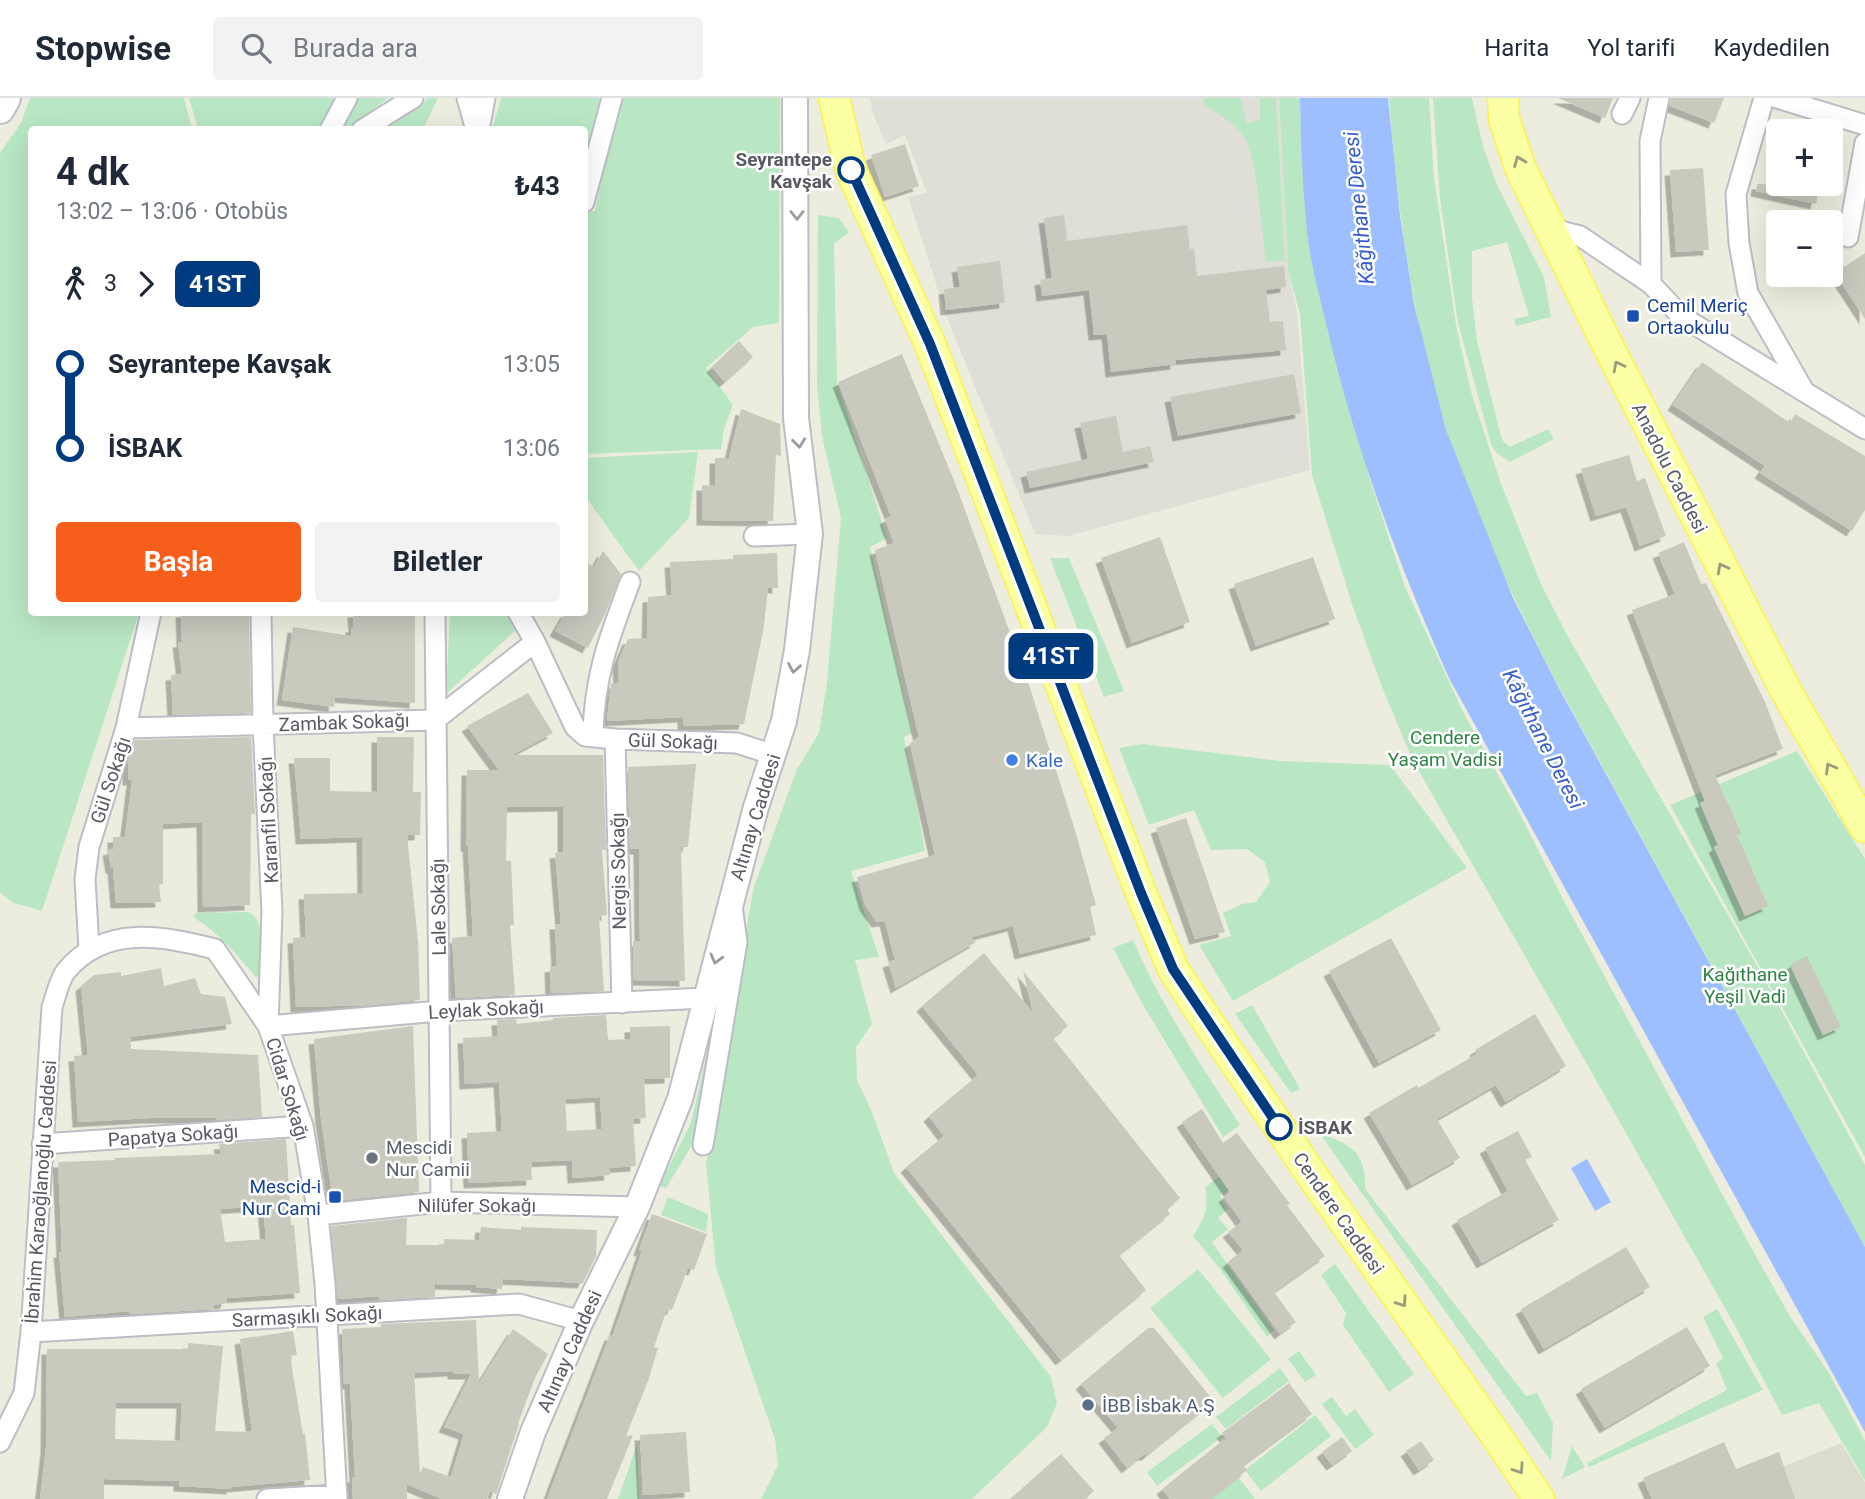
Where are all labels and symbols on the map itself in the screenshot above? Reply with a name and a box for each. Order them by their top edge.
water label: Kâğıthane Deresi [1339,130,1379,286]
place label: Seyrantepe Kavşak [735,148,833,193]
one-way arrow [1513,156,1527,169]
marker: Seyrantepe Kavşak [838,157,864,183]
one-way arrow [789,210,805,221]
place label: Cemil Meriç Ortaokulu [1647,294,1748,339]
marker: Cemil Meriç Ortaokulu [1625,308,1641,324]
one-way arrow [1613,361,1627,373]
street label: Anadolu Caddesi [1627,399,1712,537]
one-way arrow [791,437,806,448]
one-way arrow [1717,563,1730,576]
line badge: 41ST [1002,633,1100,679]
one-way arrow [787,662,802,674]
water label: Kâğıthane Deresi [1497,665,1589,813]
street label: Zambak Sokağı [278,709,410,736]
park label: Cendere Yaşam Vadisi [1388,726,1502,771]
street label: Gül Sokağı [627,728,718,755]
street label: Gül Sokağı [86,734,135,827]
place label: Kale [1026,749,1063,772]
street label: Altınay Caddesi [725,751,786,883]
marker: Kale [1004,752,1020,768]
street label: Karanfil Sokağı [254,756,283,884]
one-way arrow [1825,763,1838,776]
street label: Nergis Sokağı [606,812,631,930]
street label: Lale Sokağı [426,858,451,956]
one-way arrow [709,952,724,964]
park label: Kağıthane Yeşil Vadi [1702,963,1788,1008]
street label: Leylak Sokağı [428,995,545,1024]
street label: Cidar Sokağı [261,1035,314,1144]
street label: İbrahim Karaoğlanoğlu Caddesi [20,1059,61,1325]
marker: İSBAK [1266,1114,1292,1140]
place label: İSBAK [1298,1116,1353,1139]
street label: Papatya Sokağı [107,1119,239,1152]
place label: Mescidi Nur Camii [386,1136,470,1181]
street label: Cendere Caddesi [1288,1148,1389,1279]
marker: Mescidi Nur Camii [364,1150,380,1166]
place label: Mescid-i Nur Cami [242,1175,321,1220]
marker: Mescid-i Nur Cami [327,1189,343,1205]
street label: Nilüfer Sokağı [418,1194,536,1217]
street label: Altınay Caddesi [532,1287,607,1416]
one-way arrow [1394,1294,1406,1307]
street label: Sarmaşıklı Sokağı [231,1301,383,1332]
place label: İBB İsbak A.Ş [1102,1394,1215,1417]
marker: İBB İsbak A.Ş [1080,1397,1096,1413]
one-way arrow [1511,1462,1524,1475]

